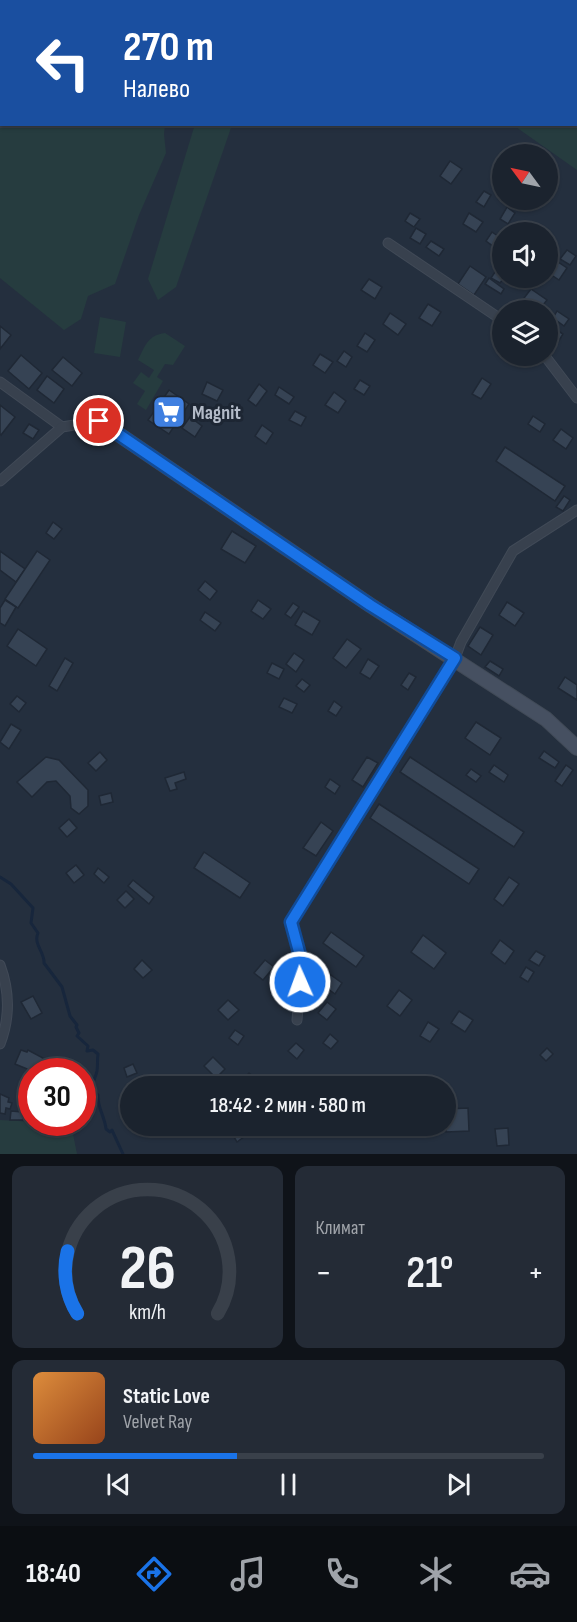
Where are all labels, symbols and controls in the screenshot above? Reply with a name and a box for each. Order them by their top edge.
text: 270 m [123,22,214,73]
icon: left [24,24,102,102]
text: Налево [123,73,190,105]
north arrow [492,144,558,210]
map controls [492,144,558,366]
button: sound [492,222,558,288]
button: layers [492,300,558,366]
supermarket icon: Magnit [151,394,187,430]
pin [73,395,124,446]
place label: Magnit [192,401,241,425]
icon: arrive [82,404,115,437]
position arrow [268,950,332,1014]
speed limit sign: 30 [18,1058,96,1136]
text: 18:42 · 2 мин · 580 m [210,1092,366,1119]
text: Климат [316,1216,365,1240]
text: 26 [119,1232,176,1307]
text: 21° [406,1246,454,1301]
text: − [316,1253,332,1293]
text: + [528,1253,544,1293]
text: km/h [129,1300,166,1325]
text: Static Love [123,1383,210,1410]
text: Velvet Ray [123,1410,192,1434]
icon: previous [102,1468,135,1501]
icon: pause [272,1468,305,1501]
icon: next [442,1468,475,1501]
icon: directions [133,1553,175,1595]
icon: music [227,1553,269,1595]
icon: phone [321,1553,363,1595]
icon: climate [415,1553,457,1595]
icon: car [509,1553,551,1595]
text: 18:40 [26,1558,81,1590]

